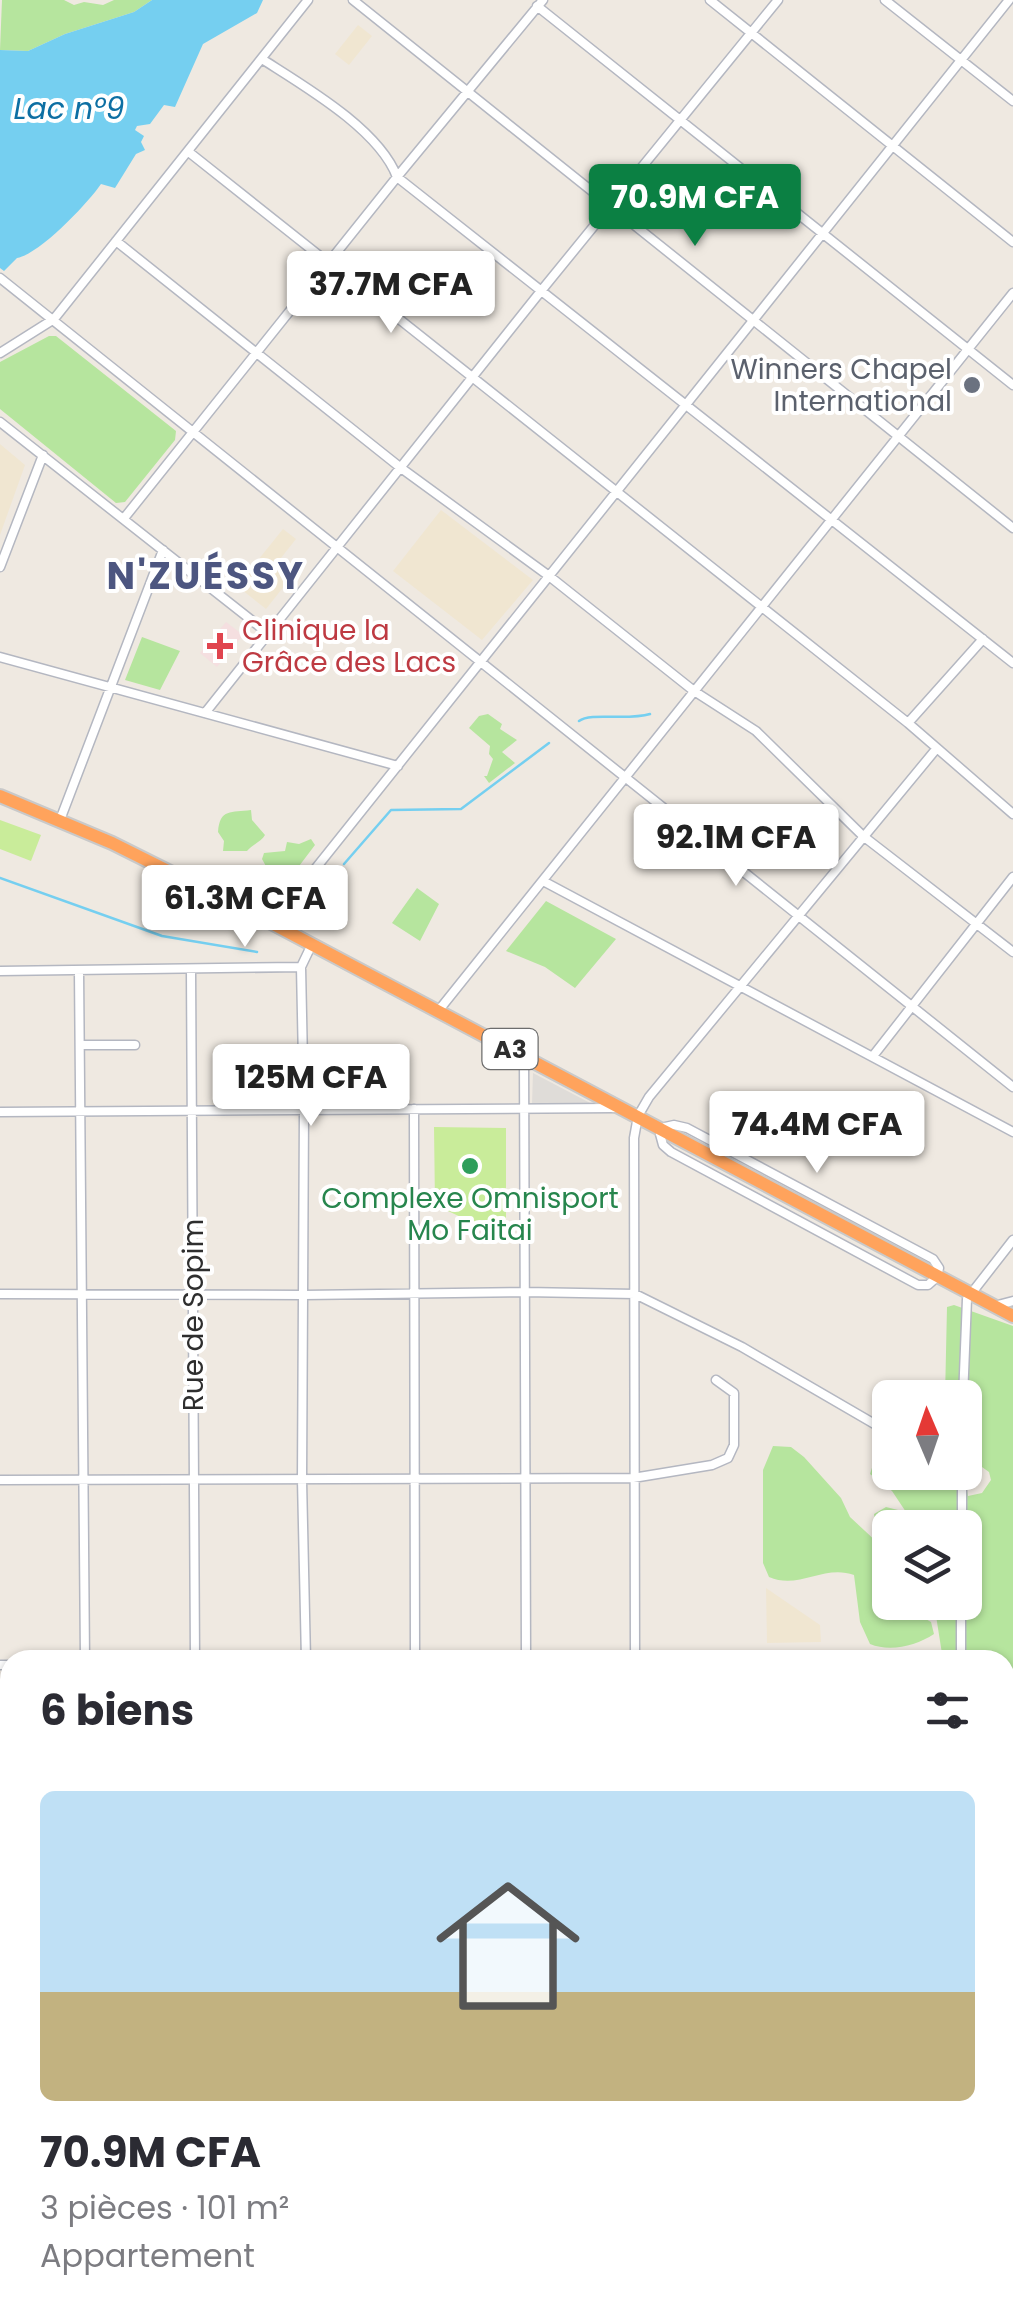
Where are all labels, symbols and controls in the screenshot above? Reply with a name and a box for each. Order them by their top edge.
water label: Lac n°9 [14,87,124,130]
pin: 70.9M CFA [581,164,809,249]
text: 70.9M CFA [611,174,779,219]
pin: 37.7M CFA [277,251,505,336]
text: 37.7M CFA [309,261,473,306]
place label: Winners Chapel International [730,350,952,421]
marker: Winners Chapel International [961,374,983,396]
district label: N'ZUÉSSY [106,549,306,602]
place label: Clinique la Grâce des Lacs [242,611,456,682]
marker: Clinique la Grâce des Lacs [207,633,233,659]
pin: 92.1M CFA [622,804,850,889]
text: 92.1M CFA [656,814,816,859]
pin: 61.3M CFA [131,865,359,950]
text: 61.3M CFA [164,875,326,920]
road number: A3 [482,1029,538,1069]
pin: 125M CFA [208,1044,414,1129]
text: 125M CFA [235,1054,387,1099]
pin: 74.4M CFA [703,1091,931,1176]
text: 74.4M CFA [731,1101,903,1146]
marker: Complexe Omnisport Mo Faitai [459,1155,481,1177]
place label: Complexe Omnisport Mo Faitai [321,1179,619,1250]
street label: Rue de Sopim [174,1219,213,1411]
north arrow [872,1380,982,1490]
map controls [872,1380,982,1620]
button: layers [872,1510,982,1620]
text: 6 biens [40,1681,194,1740]
icon: filters [920,1683,975,1738]
icon: home [418,1856,598,2036]
text: 70.9M CFA [40,2123,261,2182]
text: 3 pièces · 101 m² [40,2185,289,2230]
text: Appartement [40,2233,255,2278]

